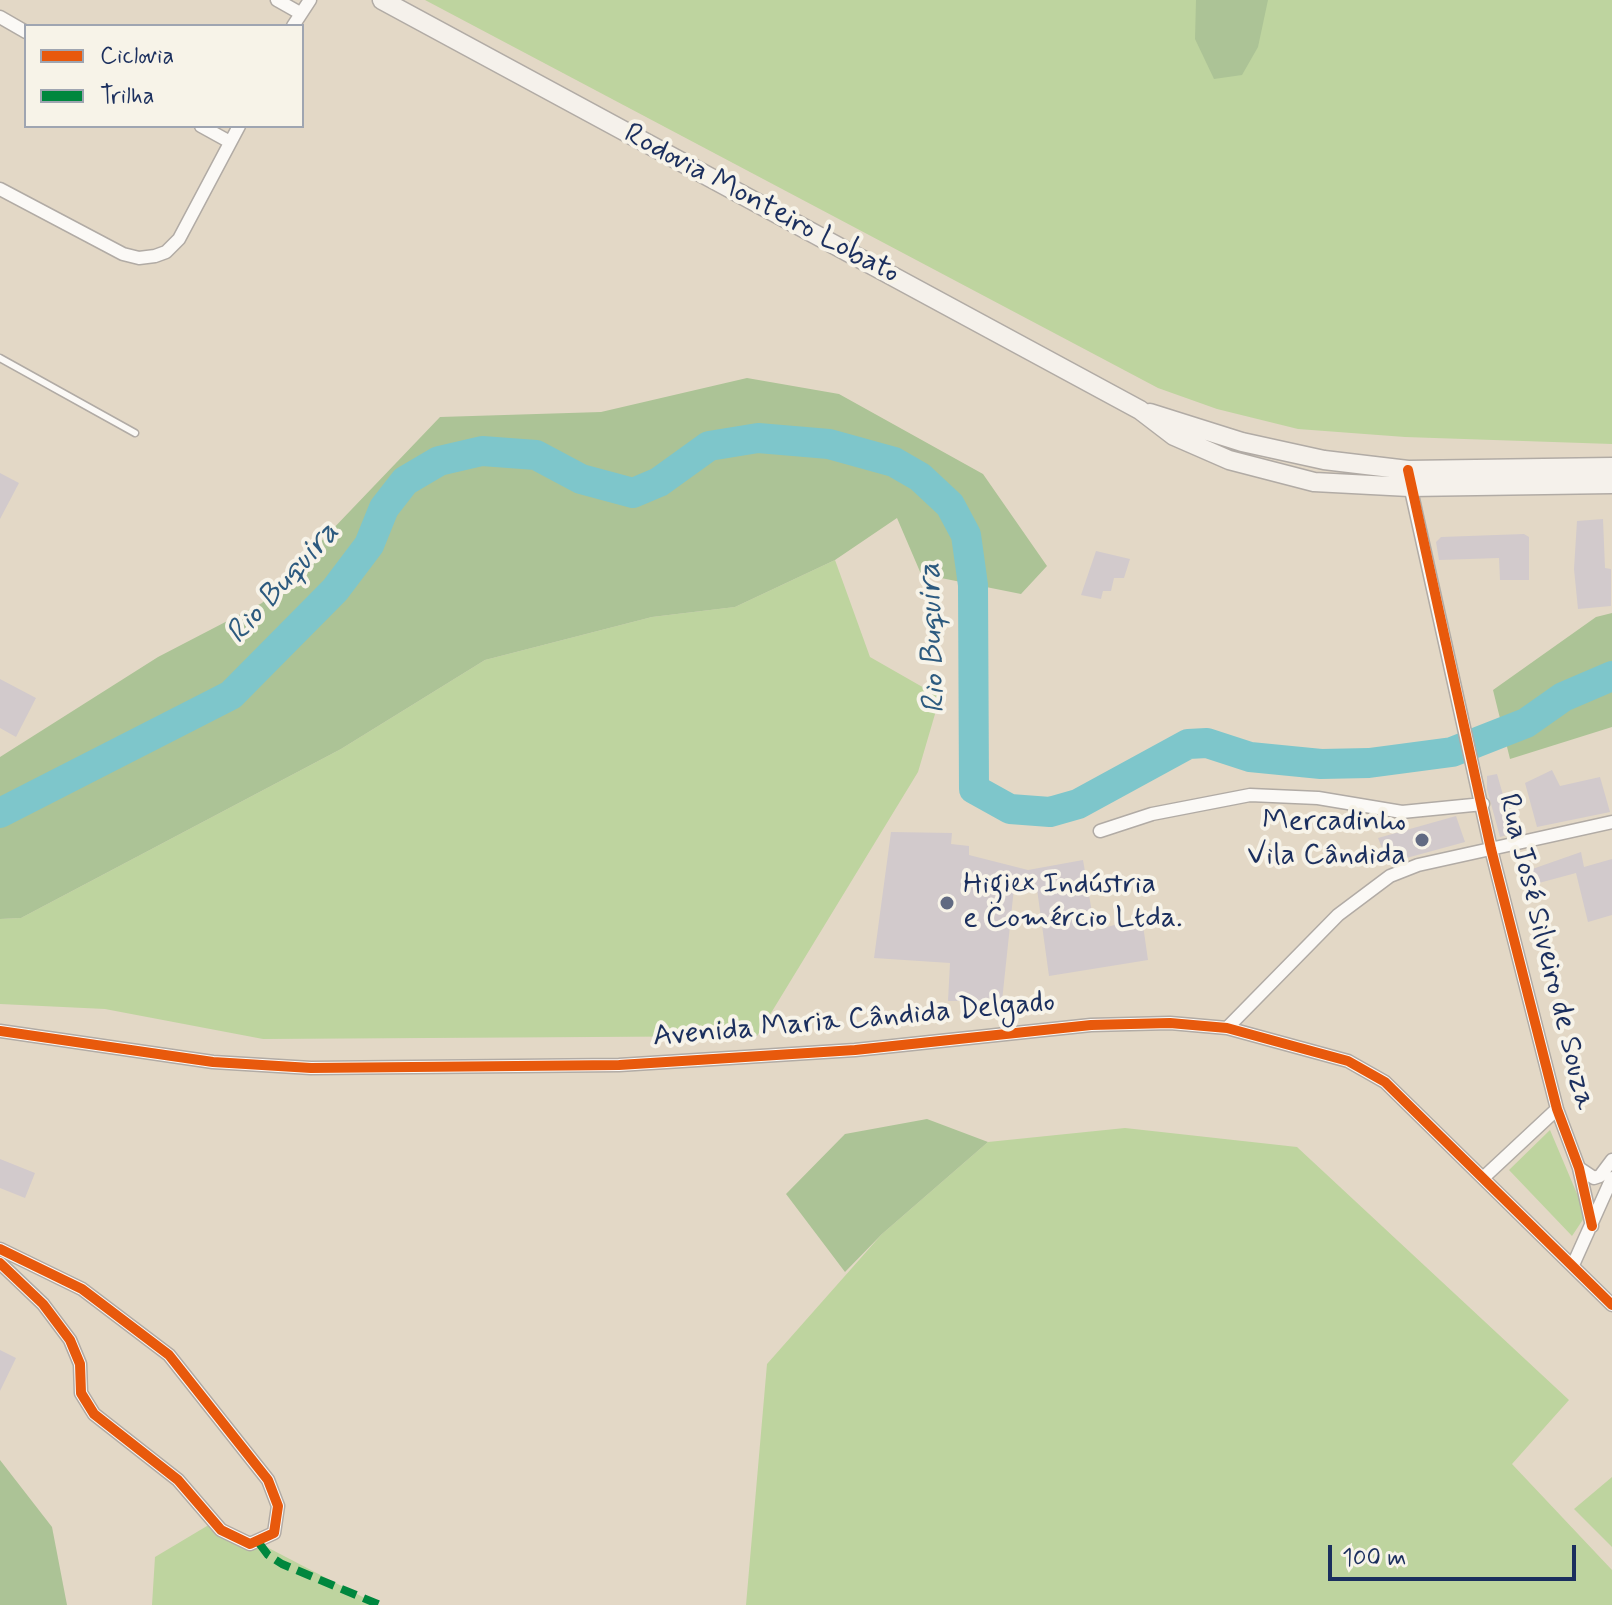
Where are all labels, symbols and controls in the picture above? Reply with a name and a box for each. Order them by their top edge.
legend [24,24,304,128]
text: Ciclovia [100,41,174,72]
text: Trilha [100,81,155,112]
street label: Rodovia Monteiro Lobato [617,117,905,293]
water label: Rio Buquira [219,515,349,653]
water label: Rio Buquira [912,562,956,714]
street label: Rua José Silveiro de Souza [1488,790,1602,1114]
place label: Mercadinho Vila Cândida [1247,805,1406,876]
marker: Mercadinho Vila Cândida [1413,831,1431,849]
place label: Higiex Indústria e Comércio Ltda. [963,868,1183,938]
marker: Higiex Indústria e Comércio Ltda. [938,894,956,912]
street label: Avenida Maria Cândida Delgado [651,985,1057,1057]
scale bar [1332,1529,1580,1579]
text: 100 m [1342,1543,1406,1574]

